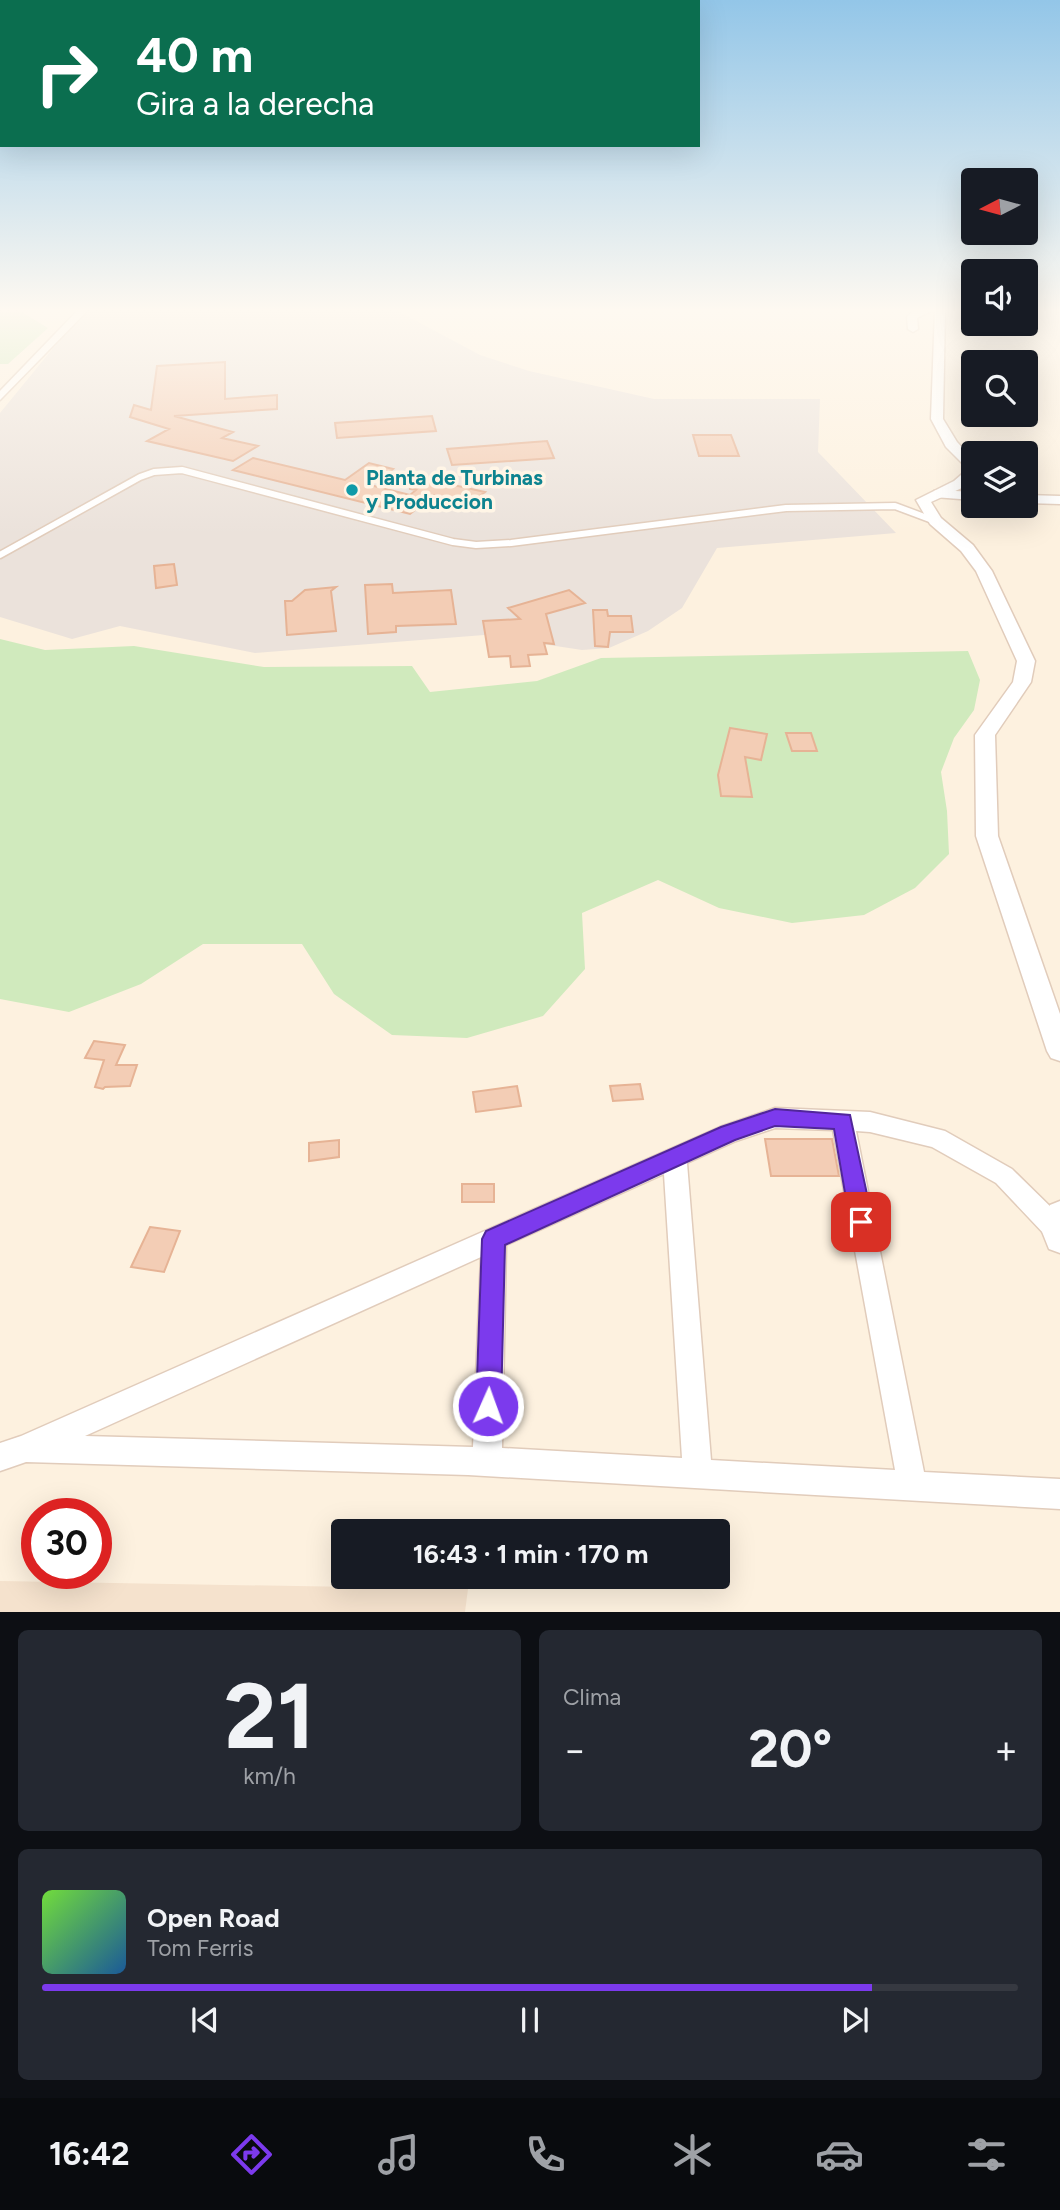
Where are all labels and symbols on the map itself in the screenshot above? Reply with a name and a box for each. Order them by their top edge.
north arrow [961,168,1038,245]
place label: Planta de Turbinas y Produccion [366,465,543,514]
marker: Planta de Turbinas y Produccion [344,482,360,498]
pin [831,1192,891,1252]
position arrow [451,1369,525,1443]
speed limit sign: 30 [21,1498,112,1589]

